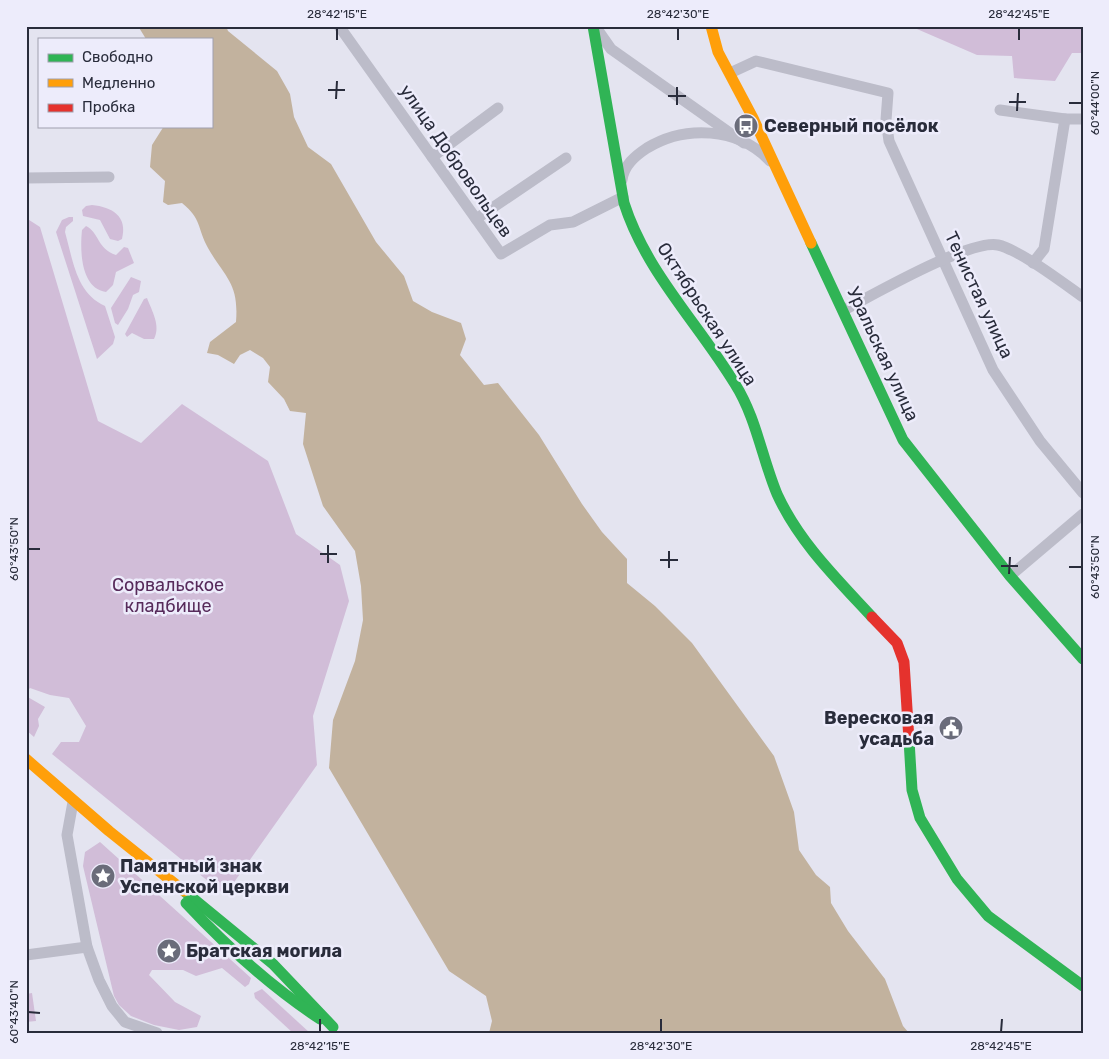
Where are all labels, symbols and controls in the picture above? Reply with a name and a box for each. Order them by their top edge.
text: 28°42'15"E [307,7,367,21]
text: 28°42'30"E [647,7,709,21]
text: 28°42'45"E [988,7,1050,21]
legend [38,38,212,128]
text: Свободно [82,48,153,66]
text: 60°44'00"N [1088,71,1102,135]
text: Медленно [82,74,155,92]
street label: улица Добровольцев [395,80,517,242]
text: Пробка [82,98,135,116]
bus stop icon: Северный посёлок [733,113,759,139]
place label: Северный посёлок [764,115,939,137]
street label: Тенистая улица [940,228,1018,362]
street label: Октябрьская улица [652,238,762,390]
street label: Уральская улица [842,283,924,425]
text: 60°43'50"N [7,517,21,581]
text: 60°43'50"N [1088,535,1102,599]
park label: Сорвальское кладбище [112,574,224,617]
place label: Вересковая усадьба [824,707,934,750]
public building icon: Вересковая усадьба [938,715,964,741]
place label: Памятный знак Успенской церкви [120,855,289,898]
place icon: Памятный знак Успенской церкви [90,863,116,889]
place icon: Братская могила [156,938,182,964]
place label: Братская могила [186,940,342,962]
text: 60°43'40"N [7,980,21,1044]
text: 28°42'15"E [290,1039,350,1053]
text: 28°42'30"E [630,1039,692,1053]
text: 28°42'45"E [970,1039,1032,1053]

